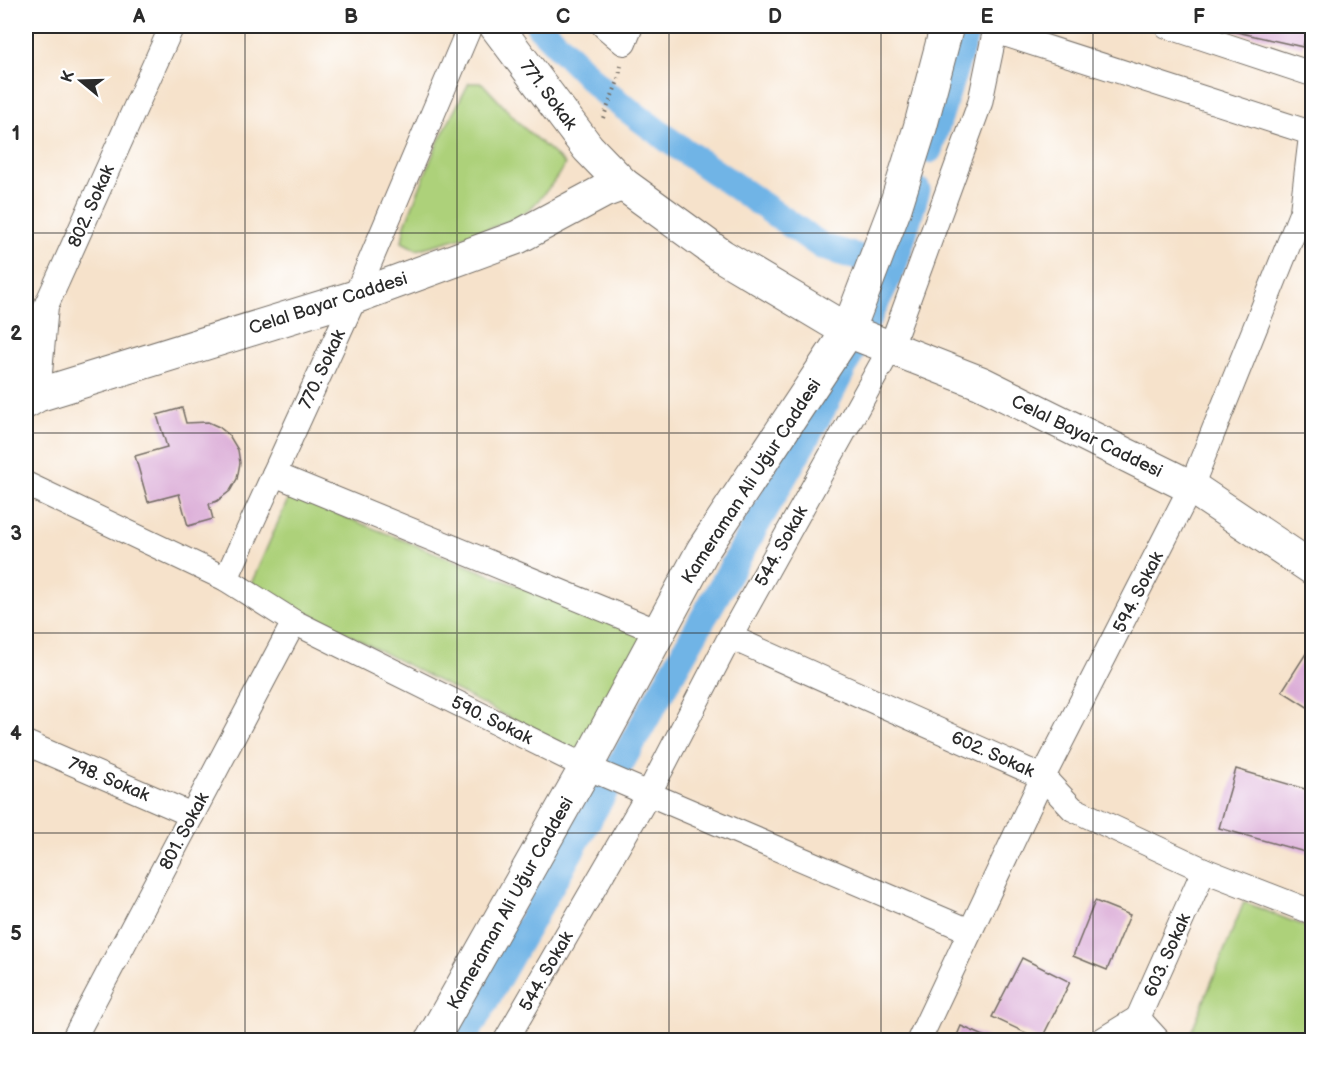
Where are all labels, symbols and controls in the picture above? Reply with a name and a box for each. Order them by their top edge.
text: A [132,5,146,29]
text: B [344,5,358,29]
text: C [556,5,570,29]
text: D [768,5,782,29]
text: E [981,5,994,29]
text: F [1193,5,1205,29]
north arrow [51,51,111,111]
street label: 771. Sokak [516,57,582,134]
text: K [57,68,79,85]
text: 1 [12,122,20,146]
street label: 802. Sokak [64,161,119,251]
street label: Celal Bayar Caddesi [246,268,410,339]
text: 2 [10,322,22,346]
street label: 770. Sokak [295,326,350,412]
street label: Kameraman Ali Uğur Caddesi [677,375,826,588]
street label: Celal Bayar Caddesi [1008,391,1166,482]
street label: 544. Sokak [751,502,812,590]
text: 3 [10,522,22,546]
street label: 594. Sokak [1109,548,1168,636]
street label: 590. Sokak [448,692,536,749]
text: 4 [10,722,22,746]
street label: 602. Sokak [948,727,1038,782]
street label: 798. Sokak [65,753,153,806]
street label: 801. Sokak [155,789,214,874]
street label: Kameraman Ali Uğur Caddesi [443,793,578,1013]
street label: 603. Sokak [1140,910,1195,1000]
text: 5 [10,922,22,946]
street label: 544. Sokak [515,927,578,1015]

